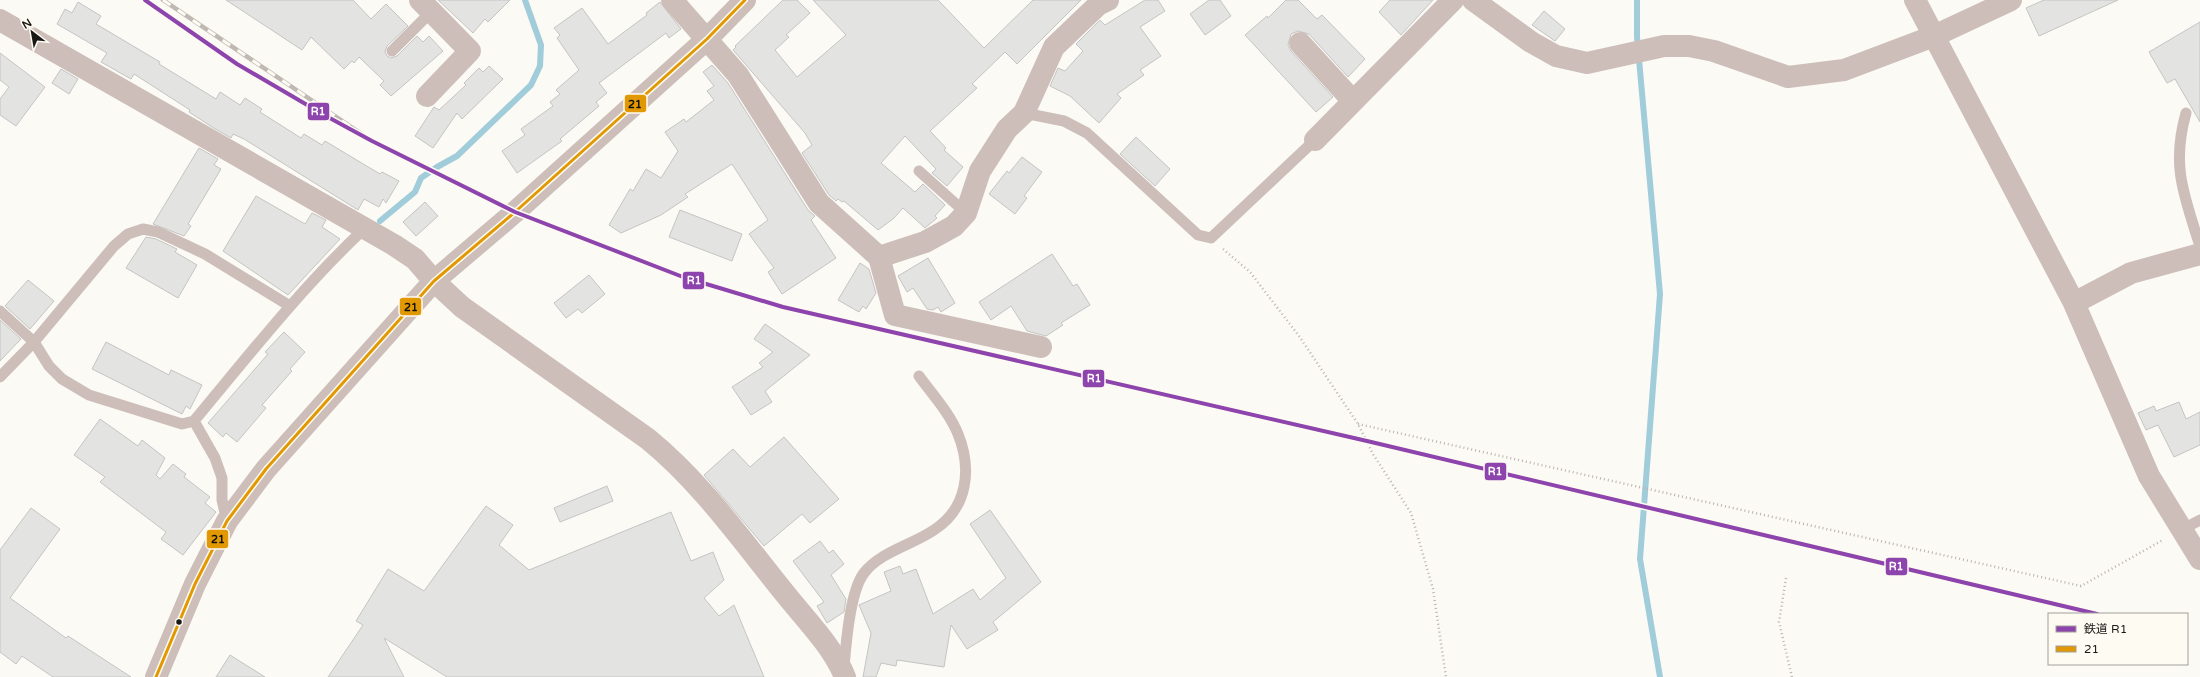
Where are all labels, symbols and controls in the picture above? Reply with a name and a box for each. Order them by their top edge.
north arrow [12,12,52,52]
text: N [20,16,34,32]
line badge: 21 [624,94,647,113]
text: 21 [628,98,642,111]
line badge: R1 [307,102,330,121]
text: R1 [311,105,325,118]
line badge: R1 [682,271,705,290]
text: R1 [687,274,701,287]
line badge: 21 [399,297,422,316]
text: 21 [404,301,418,314]
line badge: R1 [1082,369,1105,388]
text: R1 [1087,372,1101,385]
line badge: R1 [1484,462,1507,481]
text: R1 [1488,465,1502,478]
line badge: 21 [206,529,229,549]
text: 21 [211,533,225,546]
line badge: R1 [1885,557,1908,576]
text: R1 [1889,560,1903,573]
legend [2048,613,2188,665]
unlabelled marker [174,617,184,627]
text: 鉄道 R1 [2084,622,2127,636]
text: 21 [2084,642,2099,656]

